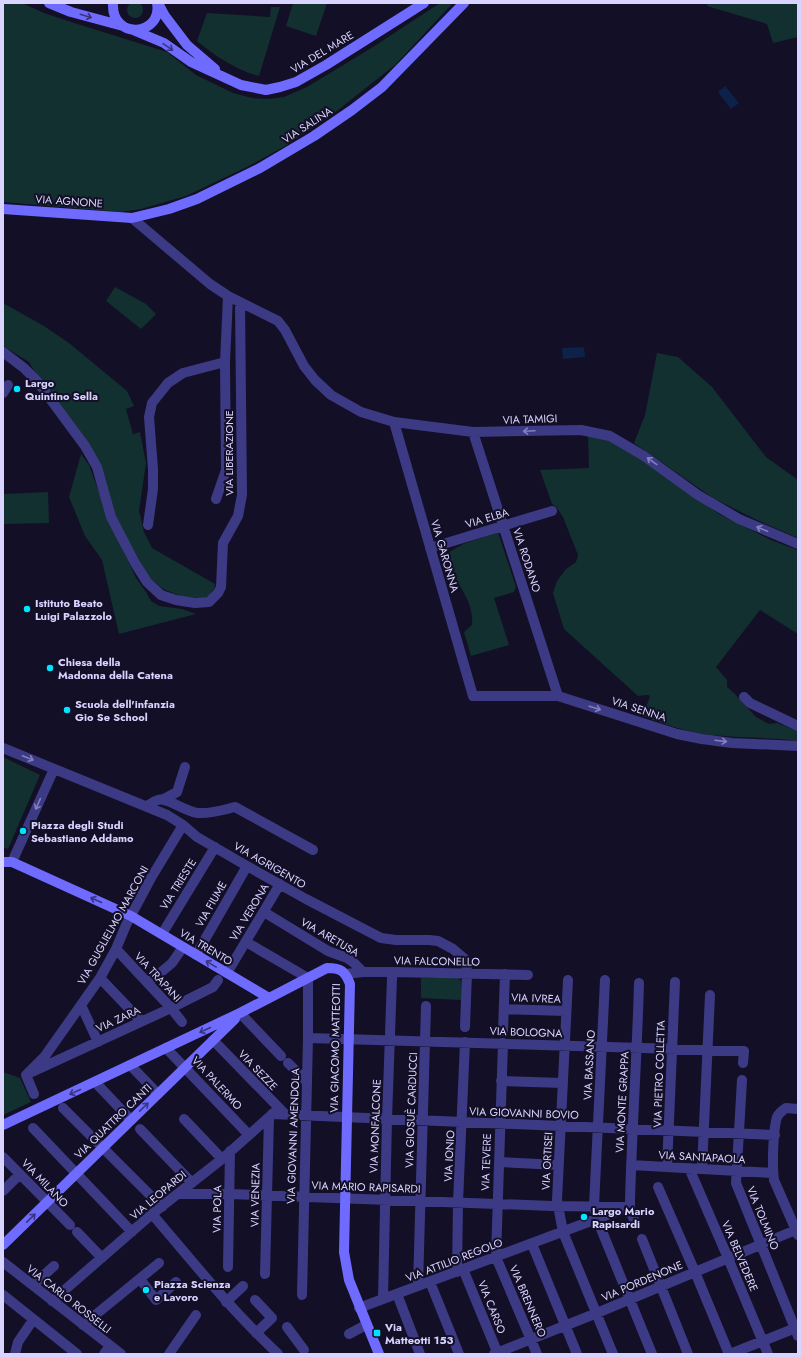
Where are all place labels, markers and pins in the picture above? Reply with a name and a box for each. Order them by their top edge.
place label: Largo Quintino Sella [25,375,98,404]
marker: Largo Quintino Sella [12,384,22,394]
place label: Istituto Beato Luigi Palazzolo [35,595,112,624]
marker: Istituto Beato Luigi Palazzolo [22,604,32,614]
place label: Chiesa della Madonna della Catena [58,654,173,683]
marker: Chiesa della Madonna della Catena [45,663,55,673]
place label: Scuola dell'infanzia Gio Se School [75,696,175,725]
marker: Scuola dell'infanzia Gio Se School [62,705,72,715]
place label: Piazza degli Studi Sebastiano Addamo [31,817,134,846]
marker: Piazza degli Studi Sebastiano Addamo [18,826,28,836]
place label: Largo Mario Rapisardi [592,1203,655,1232]
marker: Largo Mario Rapisardi [579,1212,589,1222]
place label: Piazza Scienza e Lavoro [154,1276,231,1305]
marker: Piazza Scienza e Lavoro [141,1285,151,1295]
place label: Via Matteotti 153 [384,1319,454,1348]
marker: Via Matteotti 153 [372,1328,382,1338]

